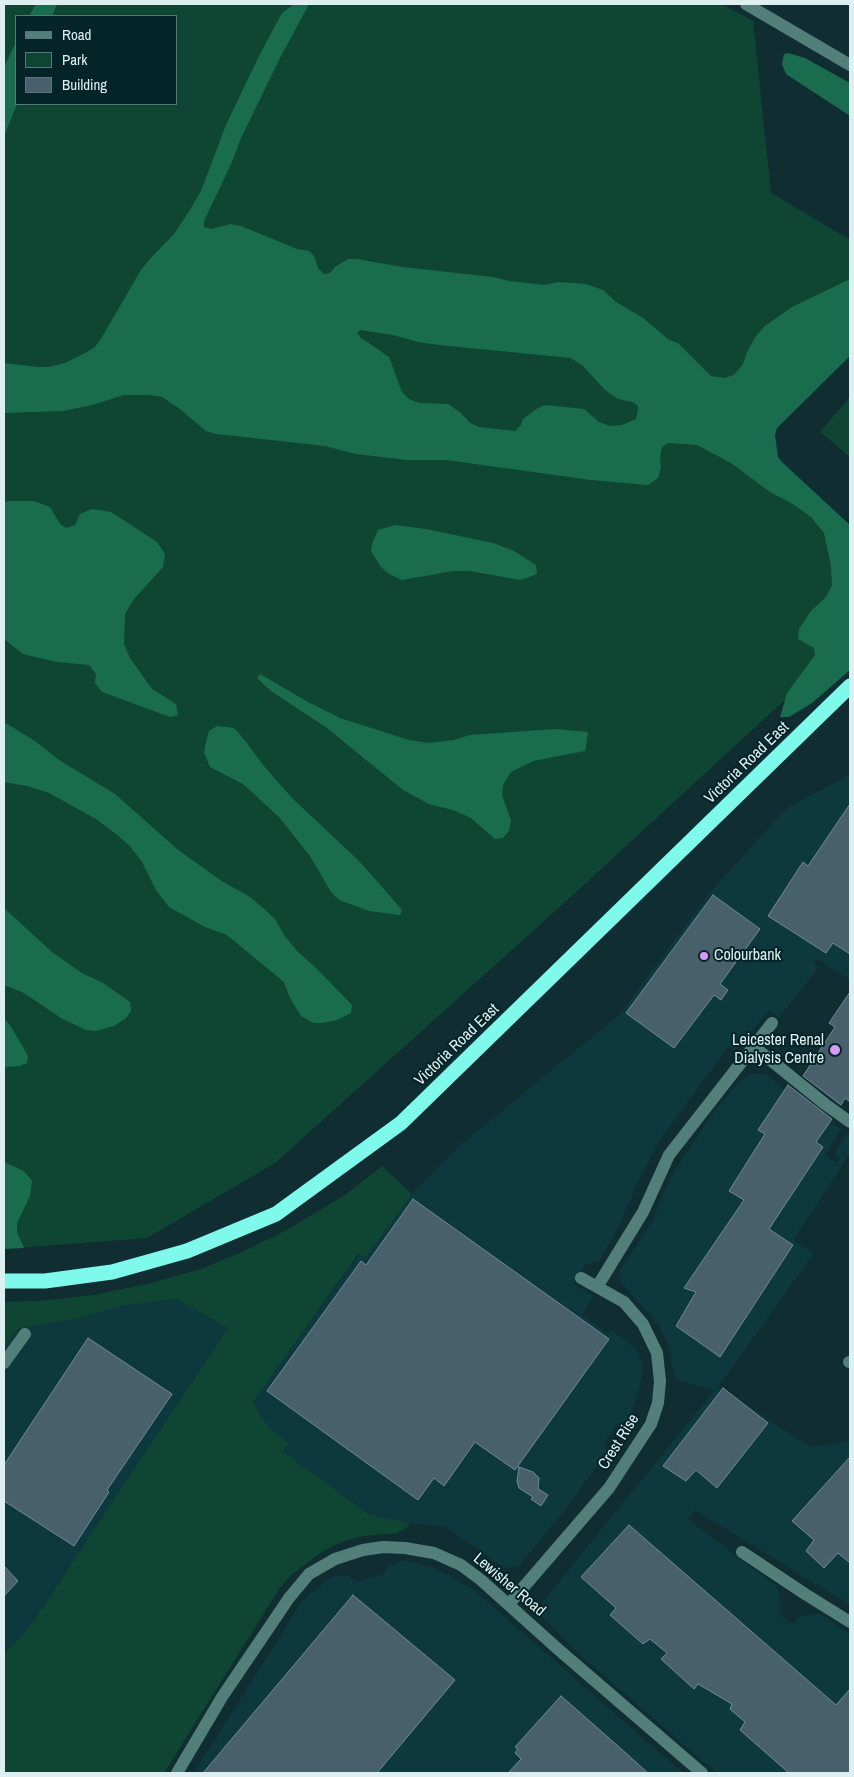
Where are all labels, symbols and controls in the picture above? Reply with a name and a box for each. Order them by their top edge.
legend [15,15,178,105]
text: Road [62,24,91,45]
text: Park [62,49,87,70]
text: Building [62,74,107,95]
street label: Victoria Road East [701,718,793,808]
place label: Colourbank [714,946,781,966]
marker: Colourbank [698,950,710,962]
street label: Victoria Road East [411,1000,503,1090]
place label: Leicester Renal Dialysis Centre [732,1031,824,1069]
marker: Leicester Renal Dialysis Centre [828,1043,842,1057]
street label: Crest Rise [594,1411,644,1473]
street label: Lewisher Road [469,1549,549,1621]

